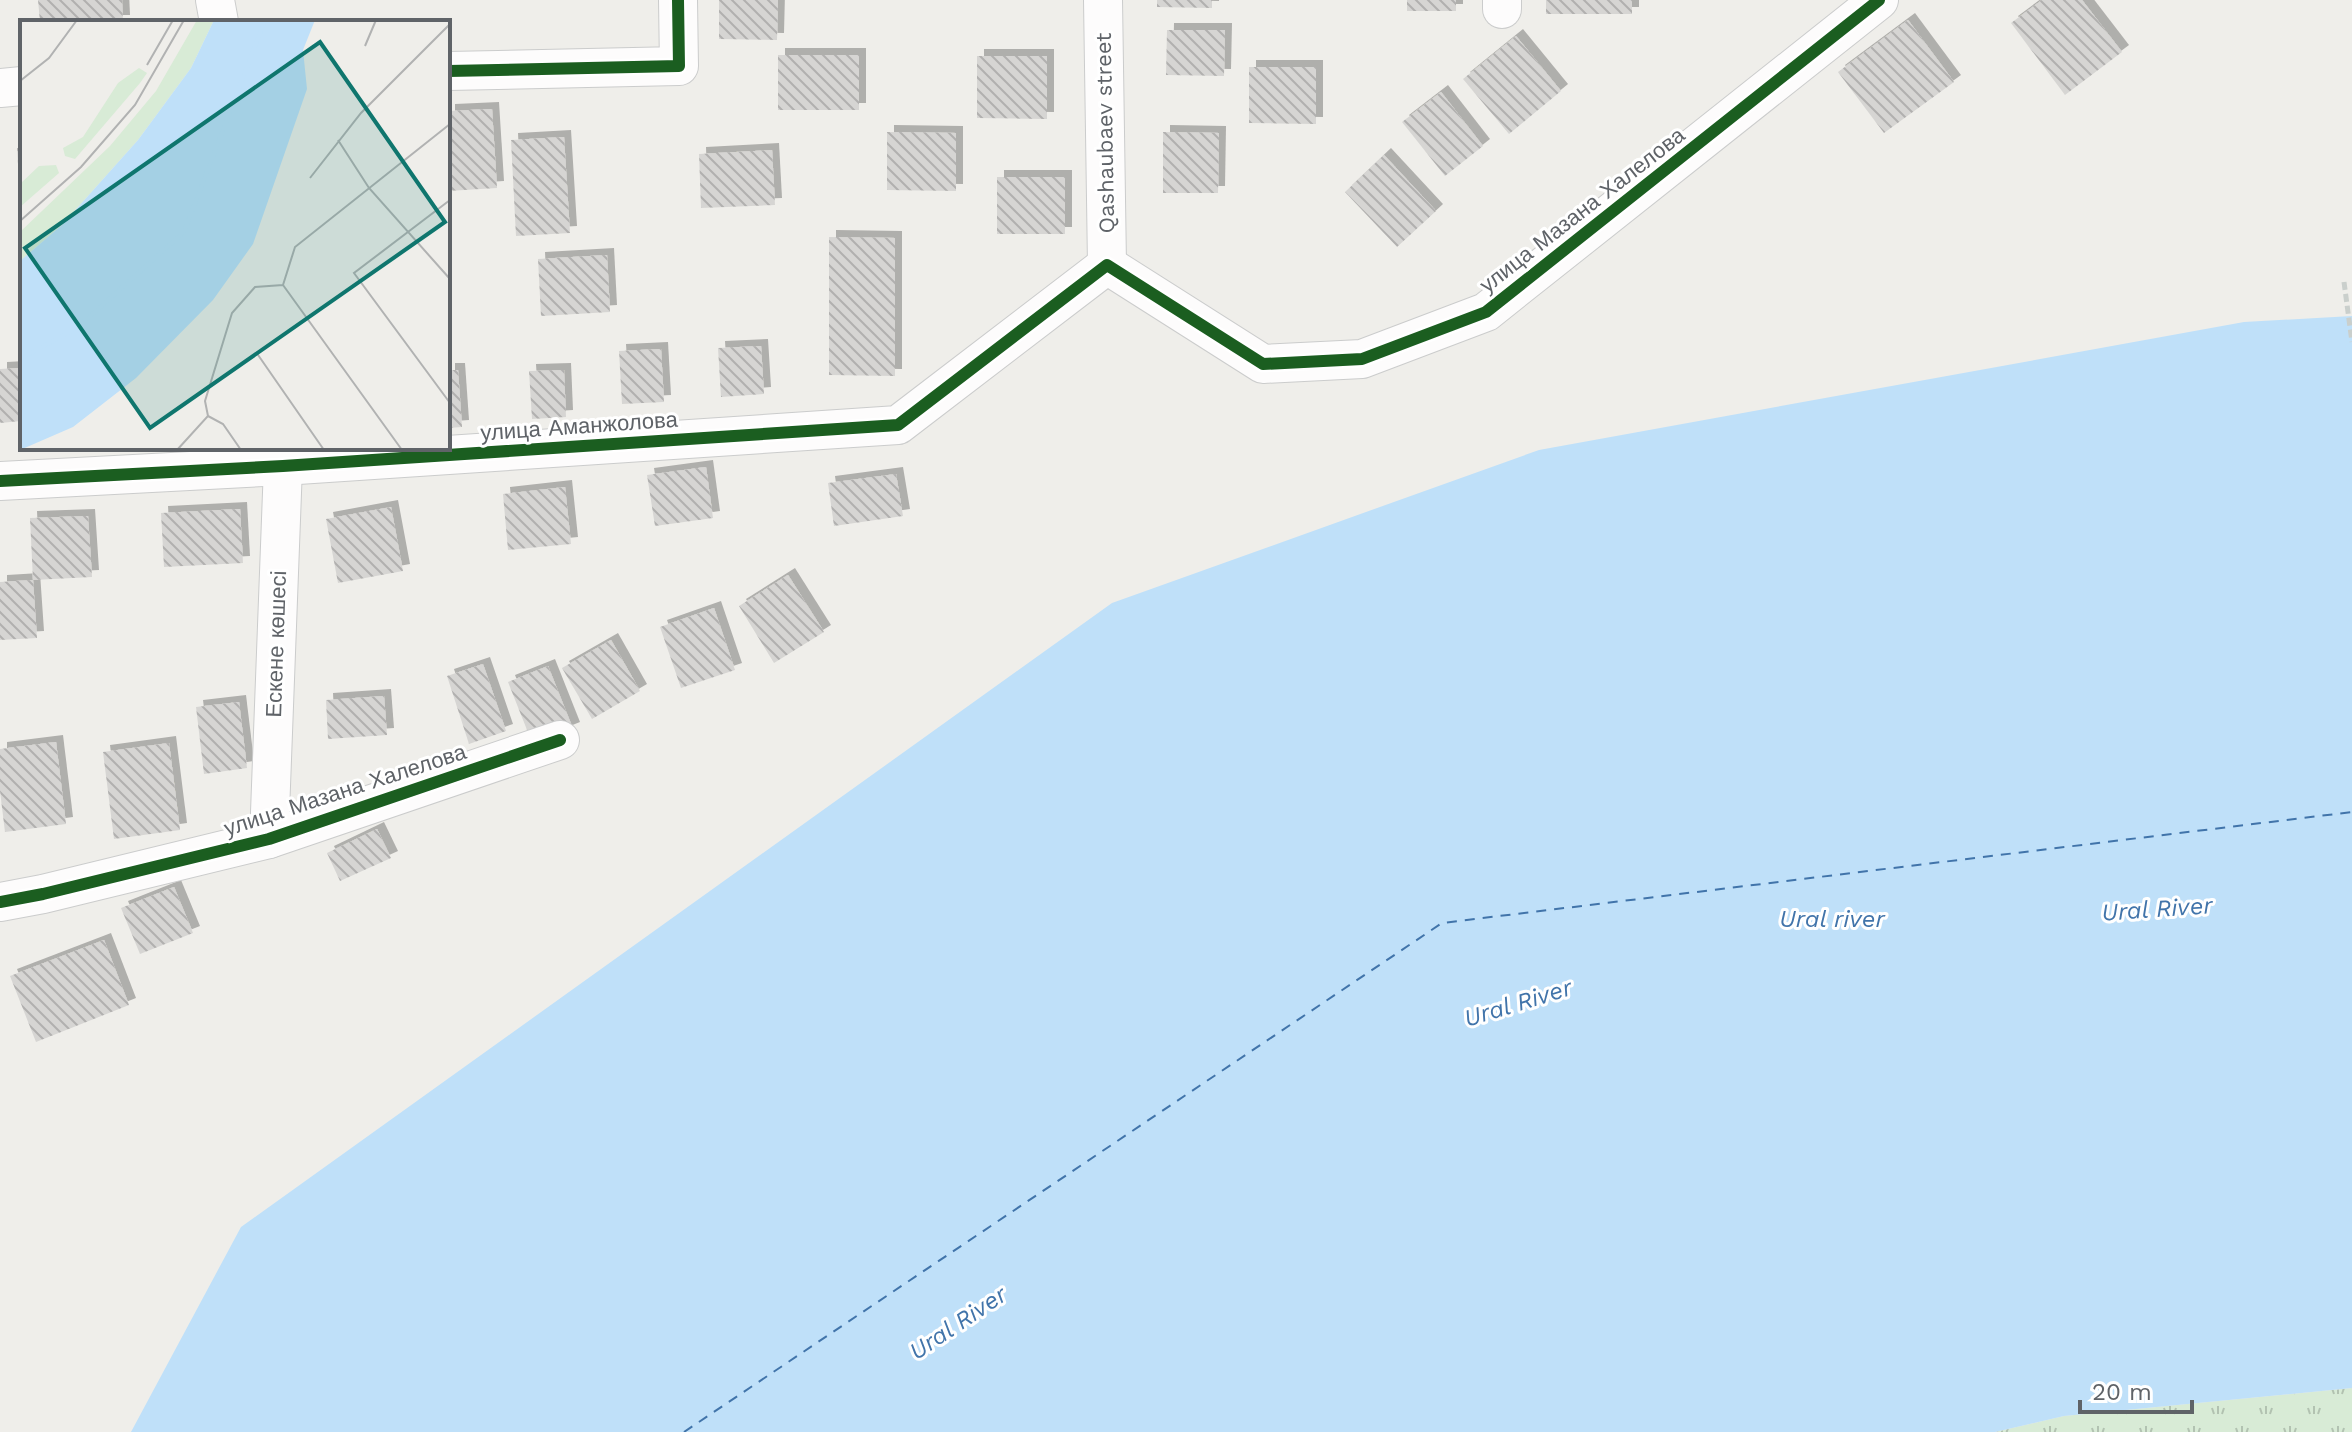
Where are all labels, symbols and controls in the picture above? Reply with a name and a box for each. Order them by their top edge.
inset map [20,20,450,450]
street label: Qashaubaev street [1091,32,1119,234]
street label: улица Мазана Халелова [1475,122,1690,298]
street label: улица Аманжолова [480,407,679,445]
street label: Ескене көшесі [261,570,291,718]
street label: улица Мазана Халелова [221,739,470,841]
water label: Ural River [2100,891,2215,927]
water label: Ural river [1779,905,1886,933]
water label: Ural River [1461,973,1577,1033]
water label: Ural River [904,1279,1013,1366]
scale bar [2080,1364,2192,1414]
text: 20 m [2092,1378,2152,1406]

